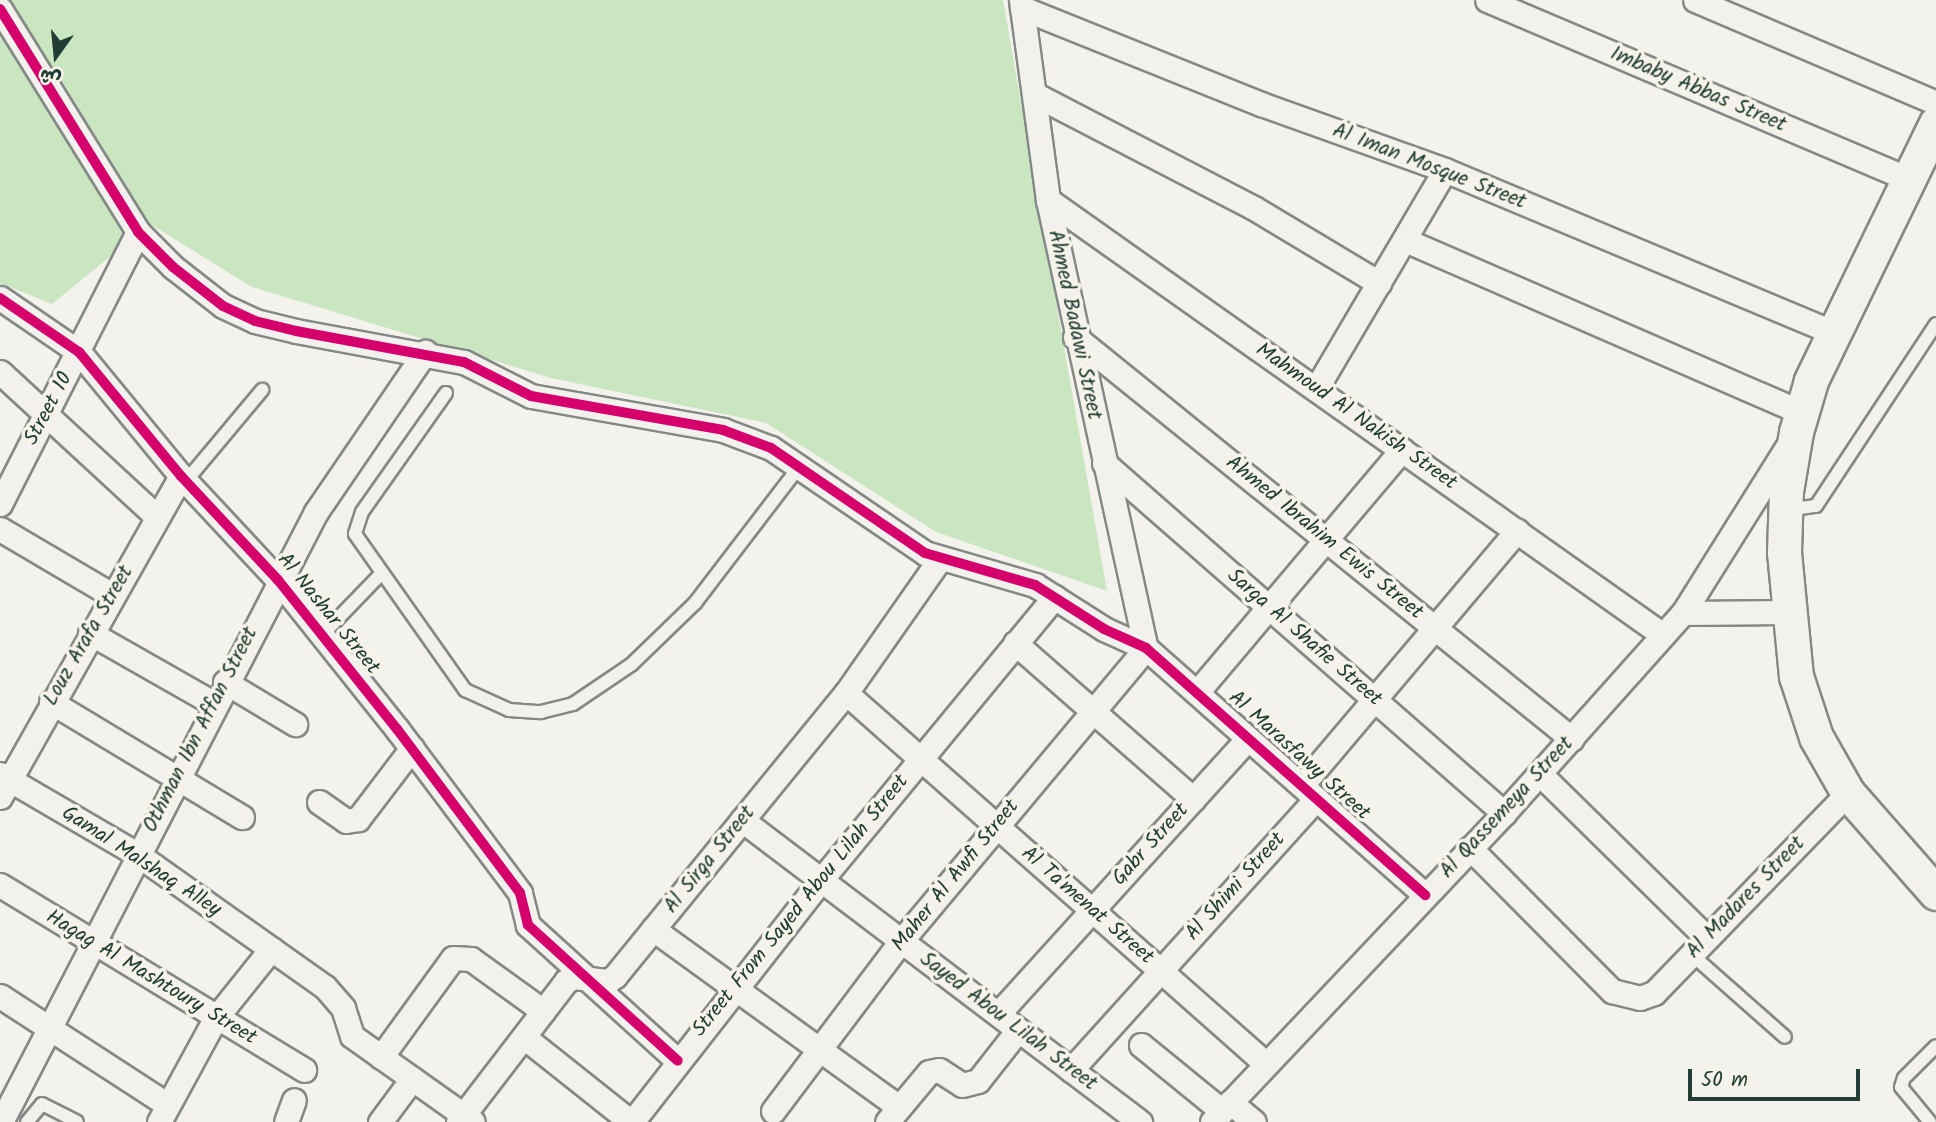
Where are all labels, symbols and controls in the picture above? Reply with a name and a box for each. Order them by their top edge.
north arrow [21,21,91,91]
street label: Imbaby Abbas Street [1606,42,1790,138]
text: ش [37,59,65,93]
street label: Al Iman Mosque Street [1329,118,1529,216]
street label: Ahmed Badawi Street [1042,228,1106,422]
street label: Mahmoud Al Nakish Street [1250,338,1462,496]
street label: Street 10 [19,368,79,450]
street label: Ahmed Ibrahim Ewis Street [1220,451,1428,625]
street label: Al Nashar Street [271,548,385,680]
street label: Louz Arafa Street [39,561,139,711]
street label: Sarga Al Shafie Street [1221,564,1387,712]
street label: Othman Ibn Affan Street [138,623,264,837]
street label: Al Marasfawy Street [1223,686,1375,826]
street label: Al Qassemeya Street [1435,732,1579,884]
street label: Street From Sayed Abou Lilah Street [687,770,915,1042]
street label: Maher Al Awfi Street [887,795,1025,957]
street label: Gabr Street [1107,799,1195,891]
street label: Gamal Malshaq Alley [56,801,226,923]
street label: Al Sirga Street [659,801,761,919]
street label: Al Shimi Street [1181,828,1291,946]
street label: Al Madares Street [1681,832,1811,964]
street label: Al Ta'menat Street [1016,842,1158,970]
street label: Hagag Al Mashtoury Street [41,905,261,1051]
street label: Sayed Abou Lilah Street [914,947,1102,1097]
scale bar [1691,1056,1862,1100]
text: 50 m [1701,1064,1748,1097]

